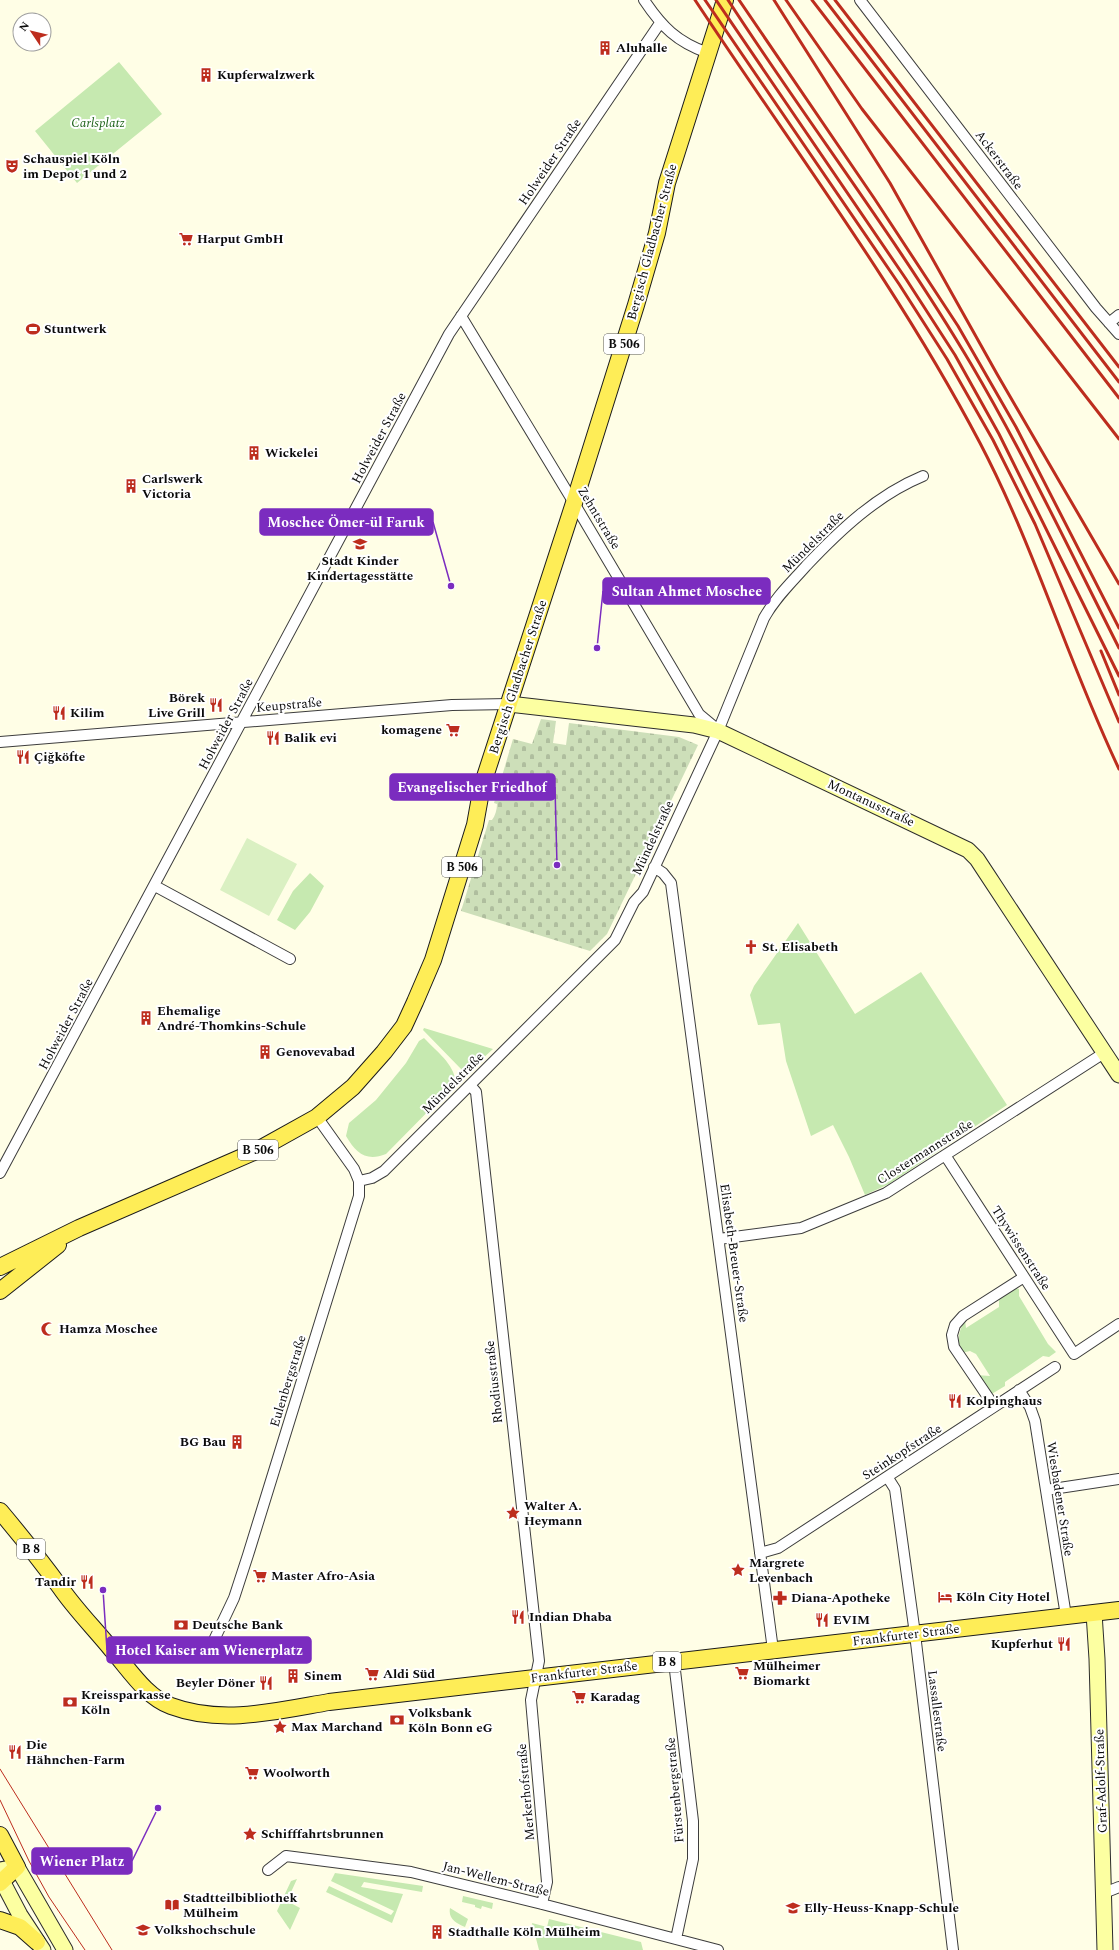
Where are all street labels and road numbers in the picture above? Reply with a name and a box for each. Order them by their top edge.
street label: Holweider Straße [513,115,587,209]
street label: Ackerstraße [970,126,1028,194]
street label: Bergisch Gladbacher Straße [621,162,683,322]
road number: B 506 [604,334,644,354]
street label: Holweider Straße [346,389,412,487]
street label: Zehntstraße [572,483,626,553]
street label: Mündelstraße [777,506,849,578]
street label: Bergisch Gladbacher Straße [484,597,552,757]
street label: Holweider Straße [193,675,259,773]
street label: Keupstraße [255,692,323,718]
street label: Montanusstraße [824,774,918,832]
street label: Mündelstraße [627,797,679,879]
road number: B 506 [442,857,482,877]
street label: Holweider Straße [33,975,99,1073]
street label: Mündelstraße [417,1047,489,1119]
street label: Clostermannstraße [873,1114,977,1190]
road number: B 506 [238,1140,278,1160]
street label: Elisabeth-Breuer-Straße [714,1182,754,1324]
street label: Thywissenstraße [986,1202,1056,1294]
street label: Eulenbergstraße [265,1333,311,1429]
street label: Rhodiusstraße [480,1340,508,1424]
street label: Steinkopfstraße [858,1419,946,1485]
street label: Wiesbadener Straße [1041,1440,1079,1558]
road number: B 8 [17,1539,45,1559]
street label: Frankfurter Straße [851,1619,961,1651]
road number: B 8 [653,1652,681,1672]
street label: Frankfurter Straße [529,1656,639,1688]
street label: Lassallestraße [922,1669,952,1753]
street label: Graf-Adolf-Straße [1089,1728,1113,1834]
street label: Fürstenbergstraße [660,1736,690,1844]
street label: Merkerhofstraße [512,1743,540,1841]
street label: Jan-Wellem-Straße [440,1856,552,1902]

